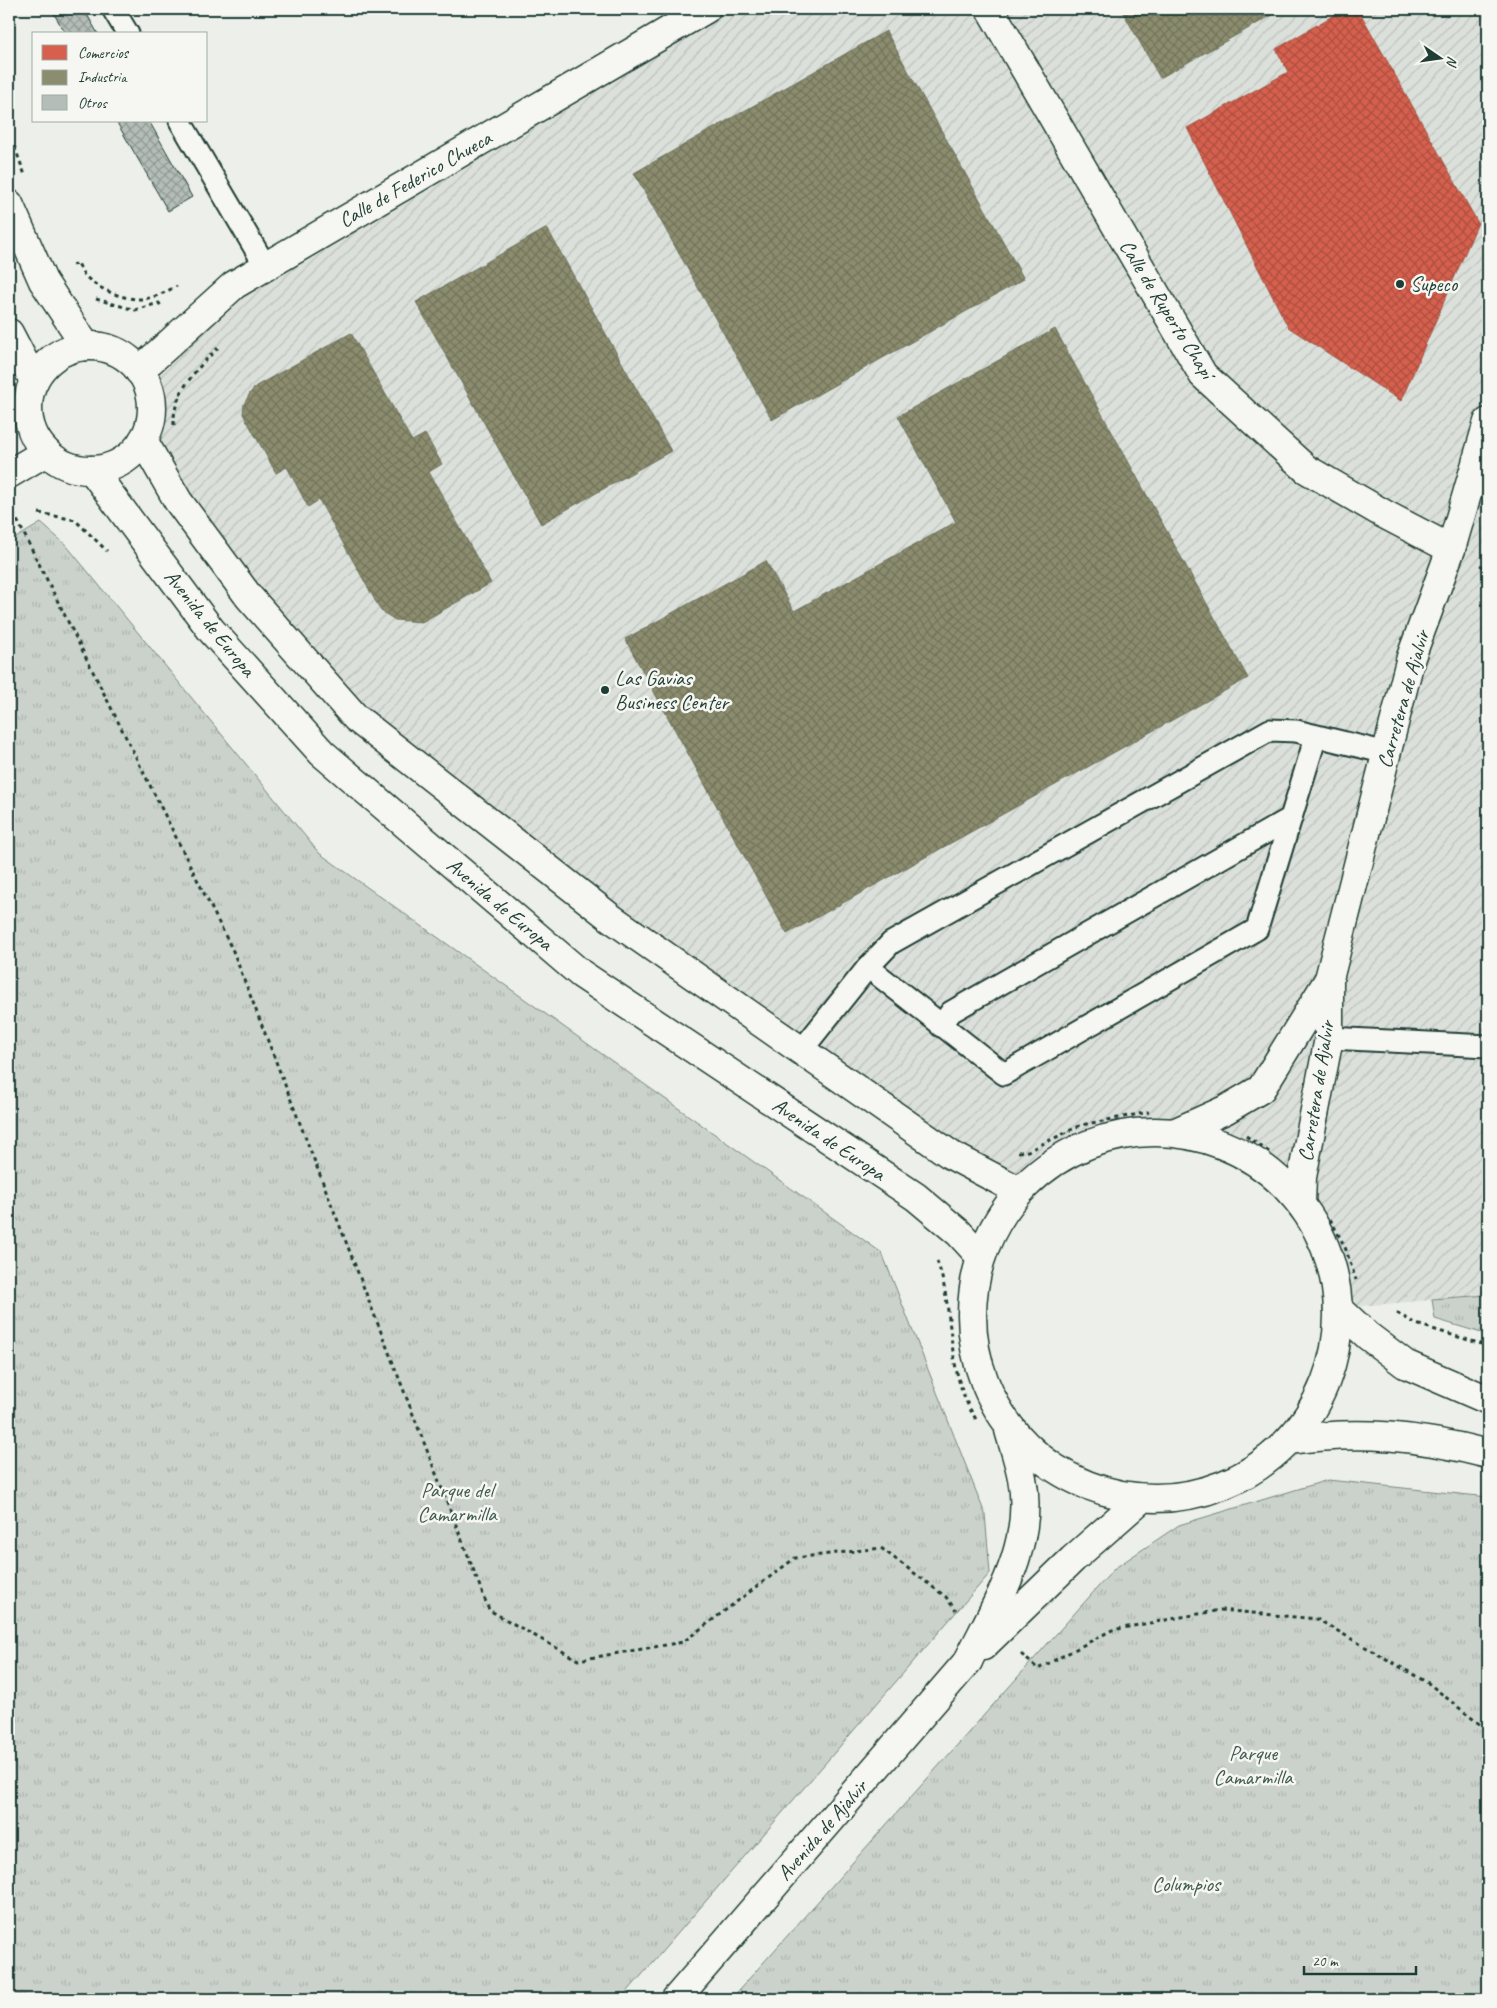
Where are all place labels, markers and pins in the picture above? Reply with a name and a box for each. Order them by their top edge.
place label: Supeco [1410,271,1459,297]
marker: Supeco [1394,278,1406,290]
place label: Las Gavias Business Center [615,665,730,715]
marker: Las Gavias Business Center [599,684,611,696]

